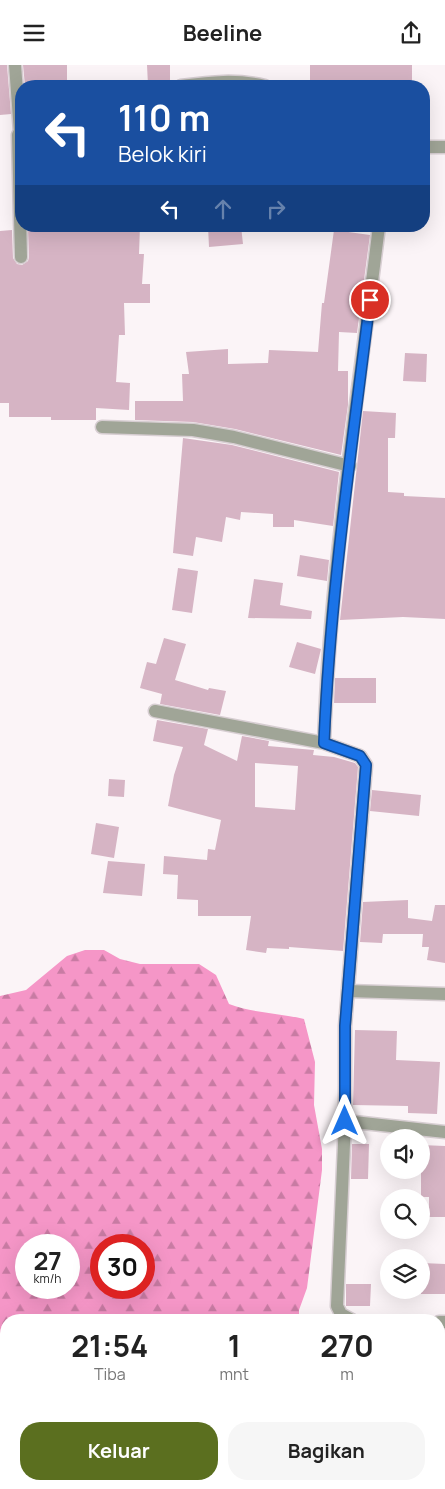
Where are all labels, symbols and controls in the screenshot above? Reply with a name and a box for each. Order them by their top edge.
text: Beeline [183,18,262,48]
icon: menu [20,19,48,47]
icon: share [397,19,425,47]
text: 110 m [118,94,210,142]
icon: left [35,100,100,165]
text: Belok kiri [118,139,207,169]
icon: left [156,195,184,223]
icon: ahead [209,195,237,223]
icon: right [262,195,290,223]
pin [349,279,391,321]
icon: arrive [356,286,384,314]
position arrow [318,1094,370,1146]
map controls [380,1129,430,1299]
button: sound [380,1129,430,1179]
button: search [380,1189,430,1239]
speed limit sign: 30 [90,1234,155,1299]
text: 27 [33,1243,62,1278]
button: layers [380,1249,430,1299]
text: km/h [34,1270,61,1287]
text: 21:54 [71,1325,148,1366]
text: 1 [228,1325,241,1366]
text: 270 [320,1325,374,1366]
text: Tiba [94,1363,126,1385]
text: mnt [220,1363,249,1385]
text: m [340,1363,354,1385]
button: Keluar [20,1422,218,1480]
button: Bagikan [228,1422,425,1480]

